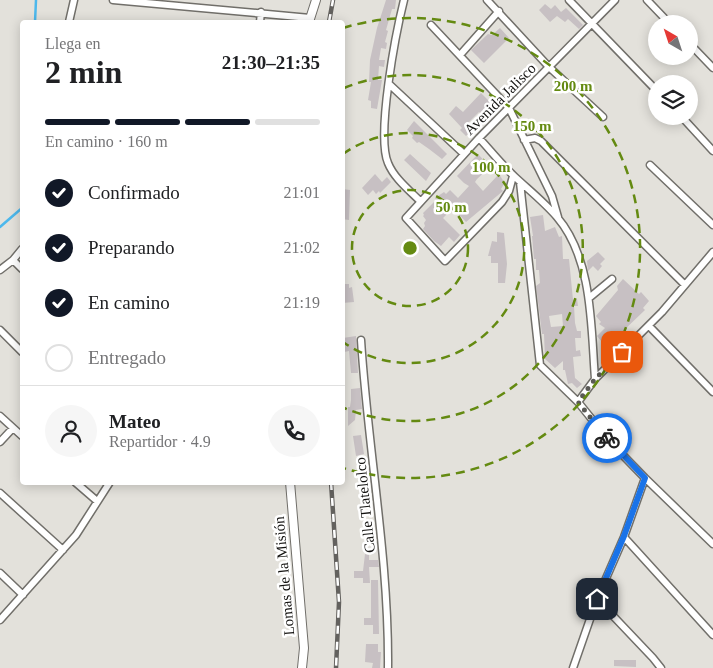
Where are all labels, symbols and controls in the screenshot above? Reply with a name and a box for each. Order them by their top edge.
north arrow [648,15,698,65]
map controls [648,15,698,125]
text: Llega en [45,35,101,52]
text: 21:30–21:35 [222,52,320,73]
text: 2 min [45,54,122,90]
street label: Avenida Jalisco [461,60,539,138]
button: layers [648,75,698,125]
text: 200 m [554,78,593,94]
text: 150 m [513,118,552,134]
text: En camino · 160 m [45,133,168,150]
text: 100 m [472,159,511,175]
icon: check [45,179,73,207]
text: Confirmado [88,182,180,203]
text: 21:01 [284,184,320,201]
text: 50 m [435,199,467,215]
icon: check [45,234,73,262]
text: Preparando [88,237,175,258]
text: 21:02 [284,239,320,256]
centre of rings [401,239,419,257]
icon: check [45,289,73,317]
text: En camino [88,292,170,313]
text: 21:19 [284,294,320,311]
pin [601,331,643,373]
icon: bag [608,338,636,366]
text: Entregado [88,347,166,368]
button: person [45,405,97,457]
button: phone [268,405,320,457]
text: Mateo [109,411,161,432]
courier [582,413,632,463]
icon: bike [593,424,621,452]
text: Repartidor · 4.9 [109,433,211,450]
street label: Calle Tlatelolco [352,456,378,554]
street label: Lomas de la Misión [271,515,297,636]
pin [576,578,618,620]
icon: home [583,585,611,613]

